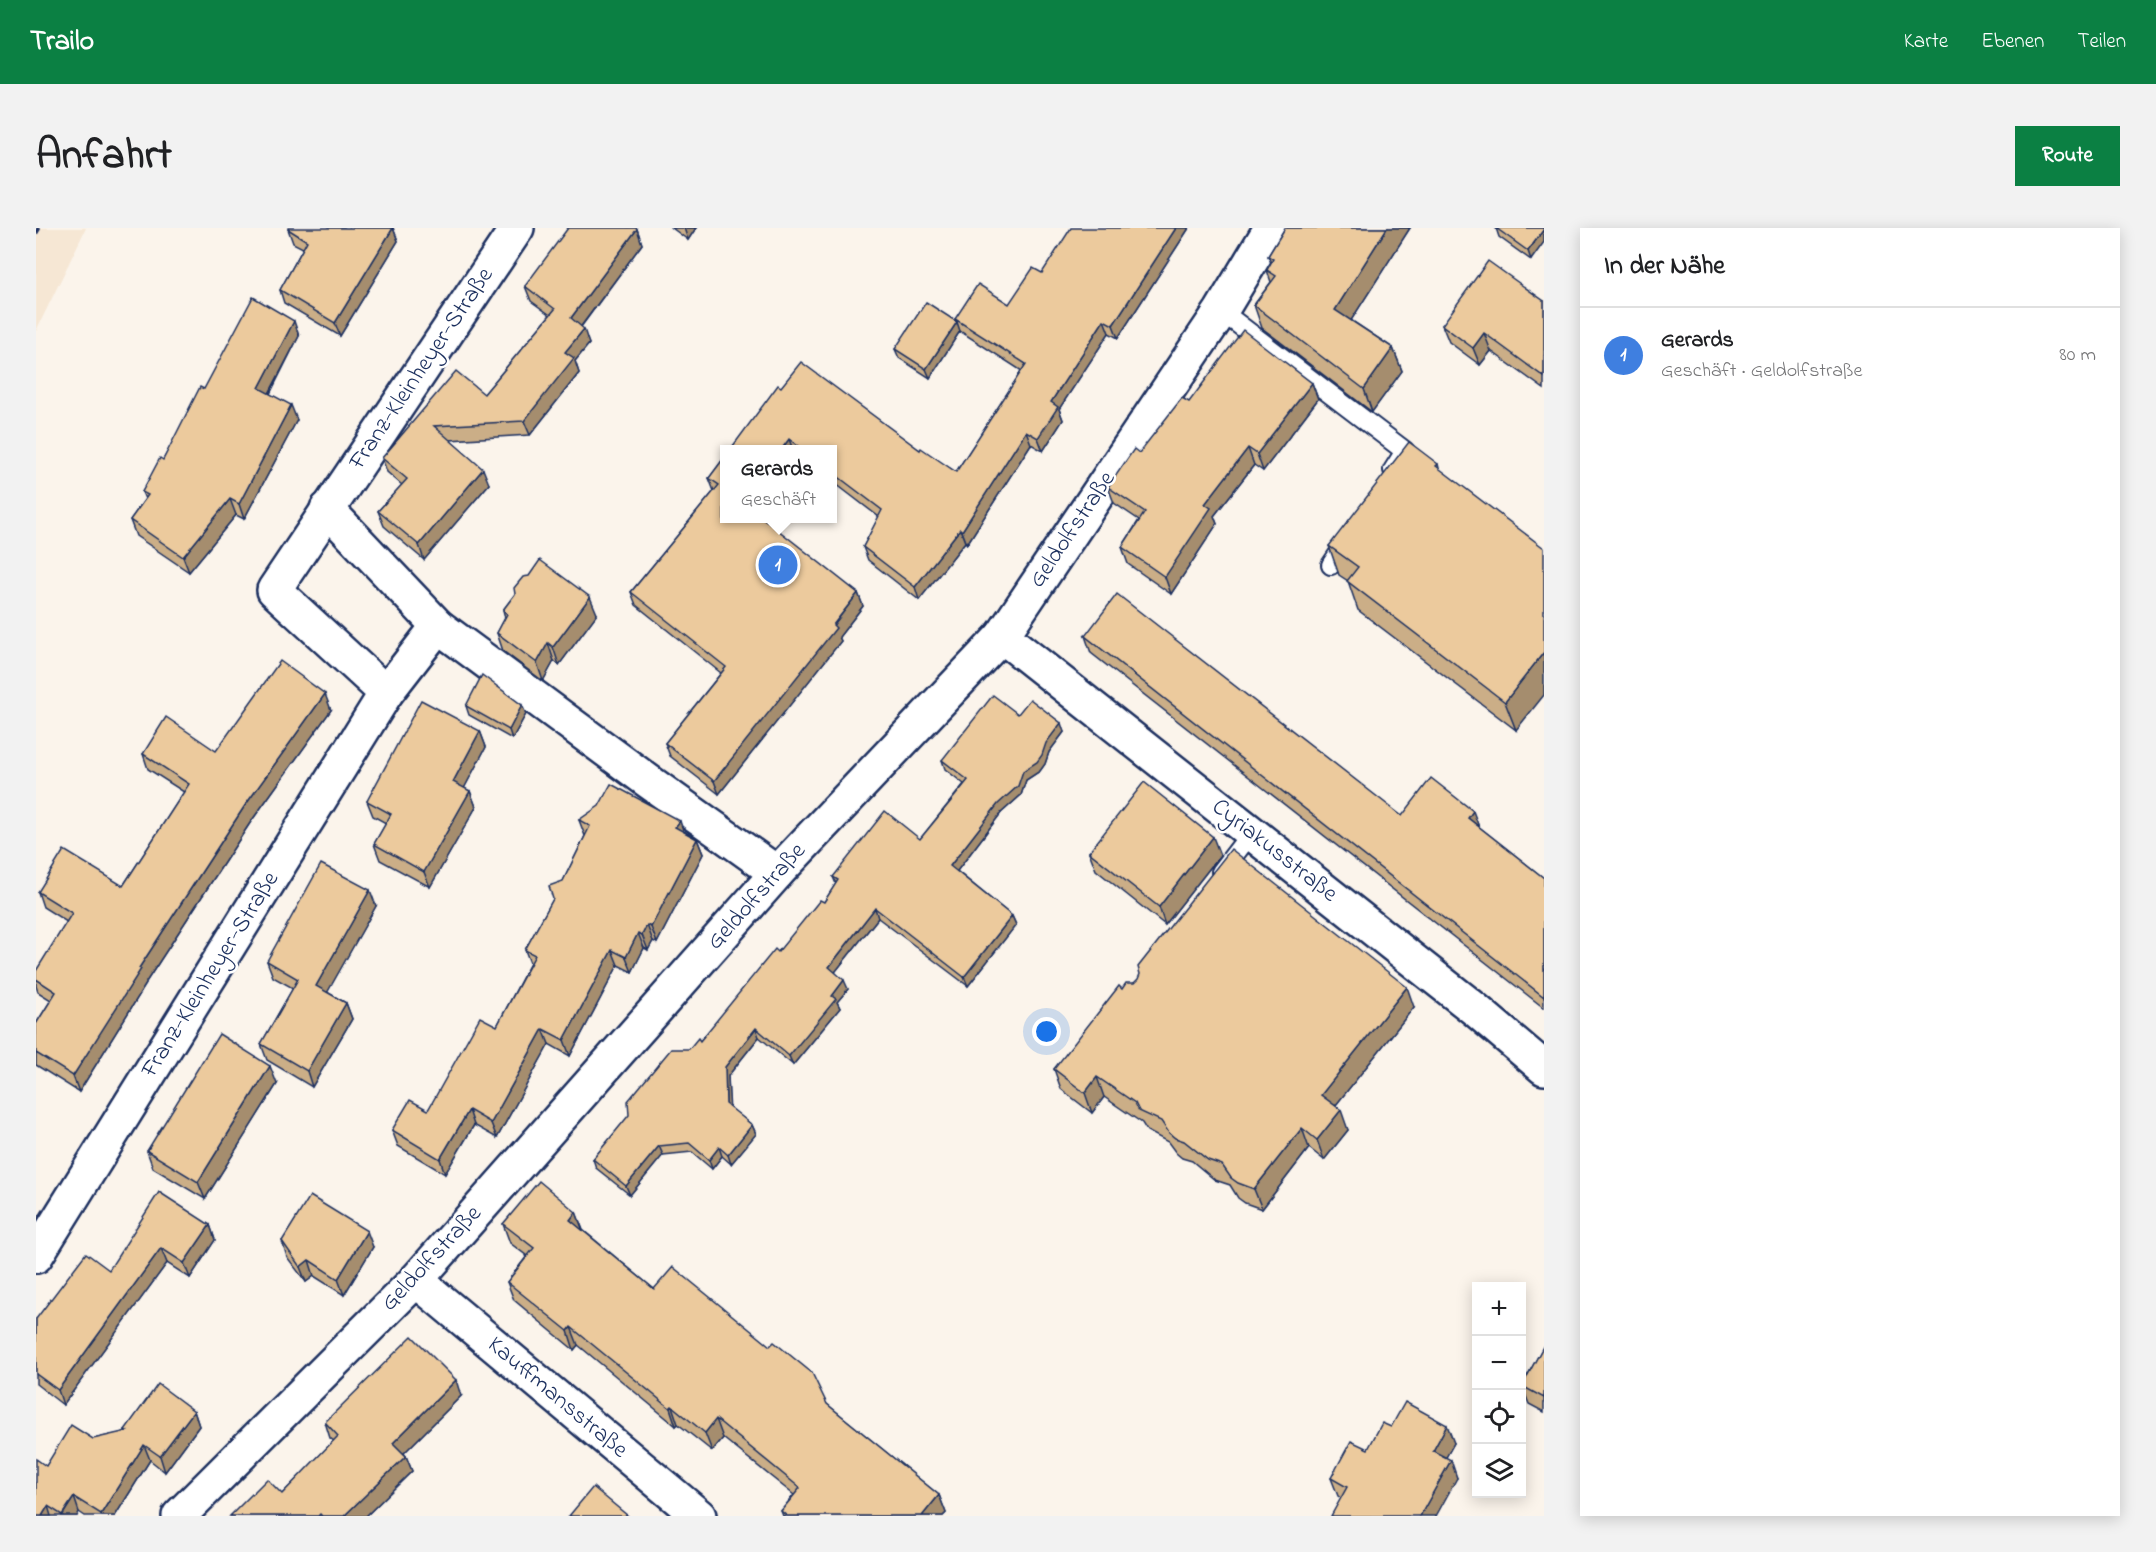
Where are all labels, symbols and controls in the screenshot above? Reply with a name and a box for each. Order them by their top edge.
text: Trailo [30,22,94,63]
text: Karte [1904,27,1948,57]
text: Ebenen [1981,27,2044,57]
text: Teilen [2077,27,2126,57]
text: Anfahrt [36,126,172,187]
button: Route [2015,126,2120,186]
text: In der Nähe [1604,248,1725,286]
street label: Franz-Kleinheyer-Straße [341,261,504,479]
text: Gerards [1661,325,1734,357]
text: 1 [1620,341,1627,370]
text: 80 m [2059,341,2096,370]
text: Geschäft · Geldolfstraße [1661,357,1863,386]
popup [720,445,837,523]
text: Gerards [741,454,814,486]
street label: Geldolfstraße [1021,464,1125,595]
text: Geschäft [741,486,816,515]
pin: 1 [758,542,798,588]
street label: Cyriakusstraße [1203,791,1345,912]
street label: Geldolfstraße [699,835,815,959]
street label: Franz-Kleinheyer-Straße [133,865,290,1086]
your location [1032,1017,1061,1046]
street label: Geldolfstraße [373,1198,491,1320]
map controls [1472,1282,1526,1498]
button: + [1472,1282,1526,1336]
street label: Kauffmansstraße [479,1329,635,1468]
button: − [1472,1336,1526,1390]
button: locate [1472,1390,1526,1444]
button: layers [1472,1444,1526,1498]

